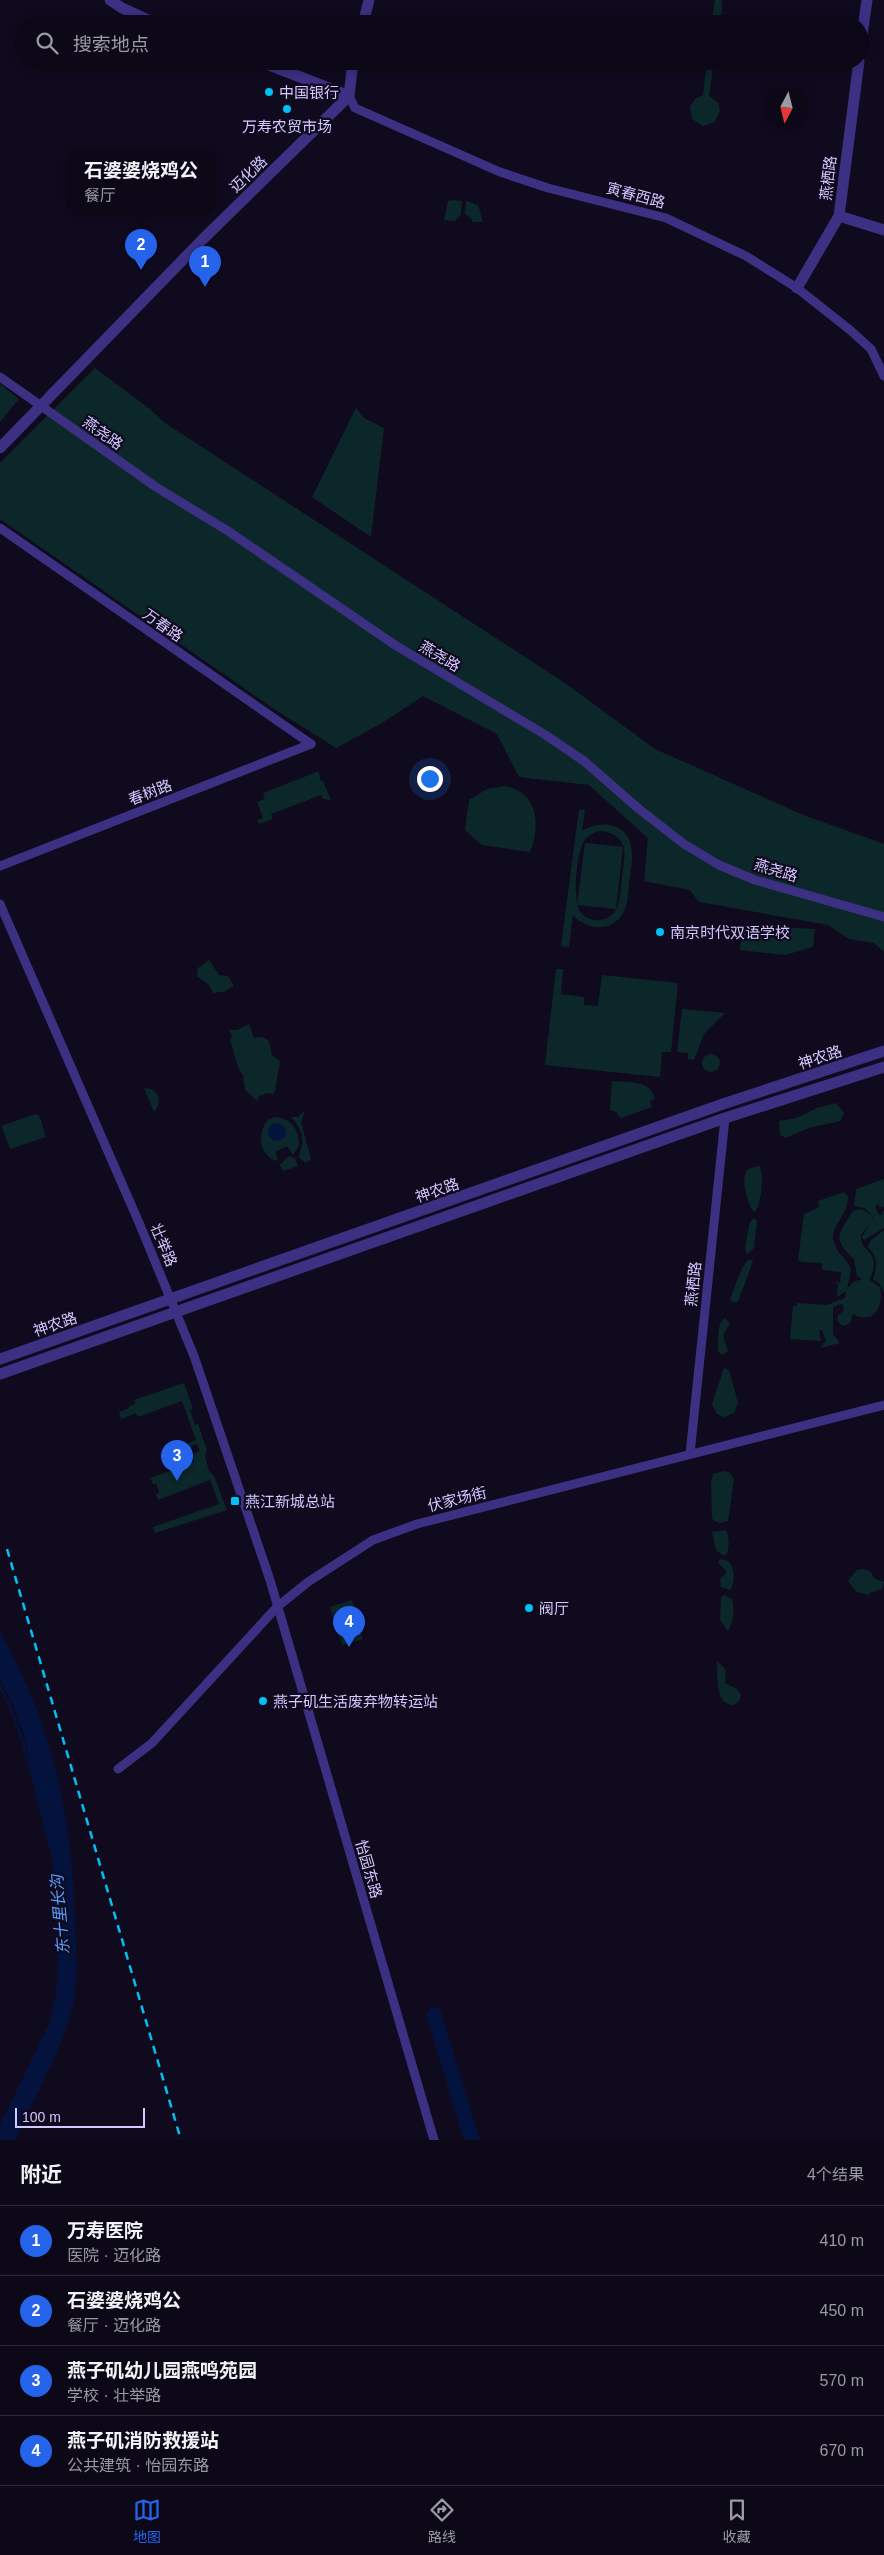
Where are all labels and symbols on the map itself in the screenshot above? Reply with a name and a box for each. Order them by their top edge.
place label: 中国银行 [279,84,339,101]
north arrow [764,85,809,130]
marker: 中国银行 [263,86,275,98]
marker: 万寿农贸市场 [281,103,293,115]
place label: 万寿农贸市场 [242,118,332,135]
street label: 迈化路 [226,152,270,196]
street label: 燕栖路 [817,155,839,201]
street label: 寅春西路 [605,179,667,211]
pin: 2 [125,229,157,270]
pin: 1 [189,246,221,287]
street label: 燕尧路 [80,413,126,453]
street label: 万春路 [140,605,186,645]
street label: 燕尧路 [416,637,464,675]
your location [417,766,443,792]
street label: 春树路 [126,776,174,808]
street label: 燕尧路 [752,855,800,885]
place label: 南京时代双语学校 [670,924,790,941]
marker: 南京时代双语学校 [654,926,666,938]
street label: 神农路 [796,1042,844,1072]
street label: 神农路 [413,1175,461,1205]
street label: 壮举路 [147,1221,181,1269]
street label: 燕栖路 [682,1261,704,1307]
street label: 神农路 [31,1309,79,1339]
pin: 3 [161,1440,193,1481]
street label: 伏家场街 [426,1483,488,1515]
place label: 燕江新城总站 [245,1493,335,1510]
marker: 燕江新城总站 [229,1495,241,1507]
place label: 阀厅 [539,1600,569,1617]
marker: 阀厅 [523,1602,535,1614]
pin: 4 [333,1606,365,1647]
place label: 燕子矶生活废弃物转运站 [273,1693,438,1710]
marker: 燕子矶生活废弃物转运站 [257,1695,269,1707]
street label: 怡园东路 [353,1838,385,1900]
water label: 东十里长沟 [48,1872,72,1956]
scale bar [15,2105,145,2128]

